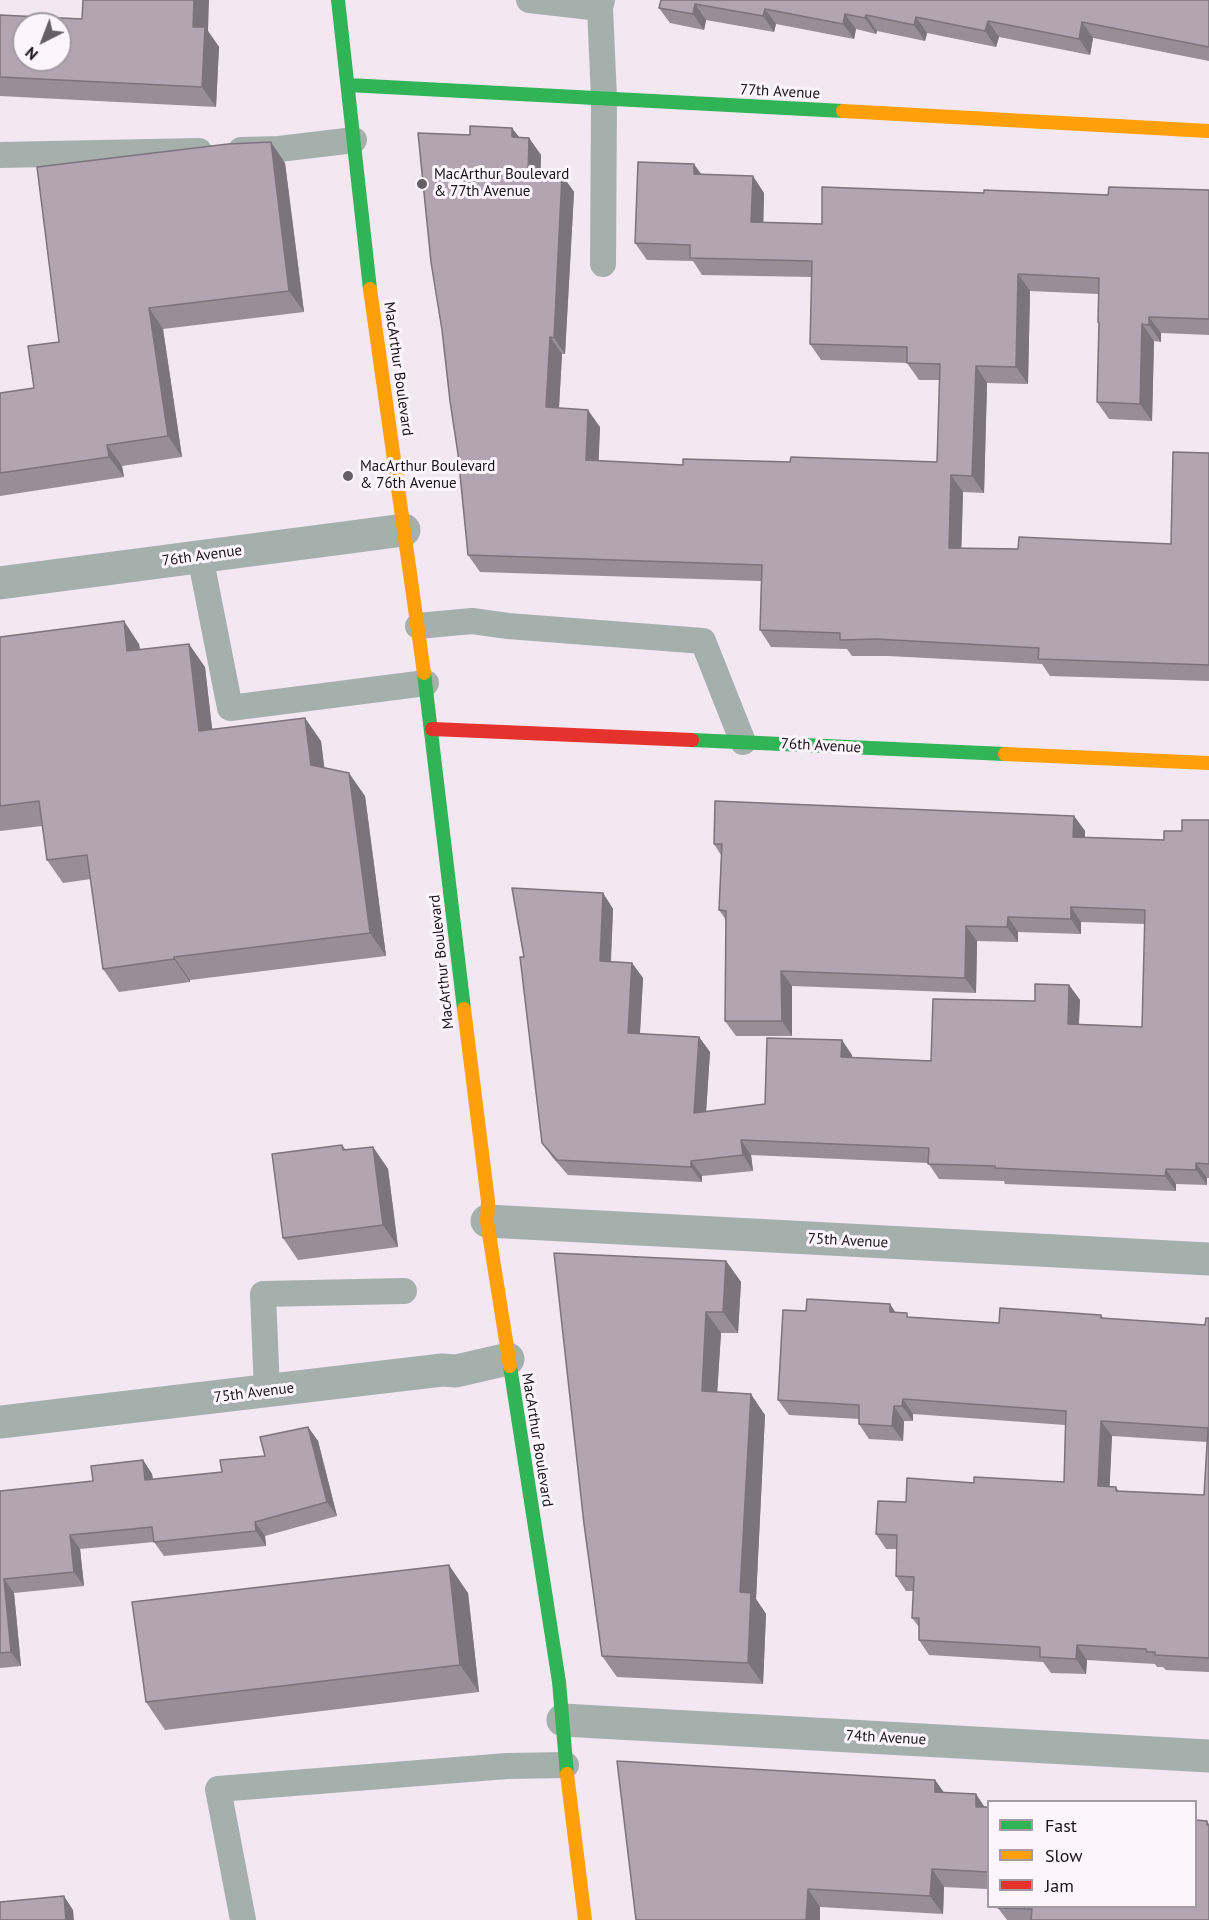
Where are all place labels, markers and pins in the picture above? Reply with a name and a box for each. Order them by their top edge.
place label: MacArthur Boulevard & 77th Avenue [434,166,569,201]
marker: MacArthur Boulevard & 77th Avenue [415,177,429,191]
place label: MacArthur Boulevard & 76th Avenue [360,458,495,493]
marker: MacArthur Boulevard & 76th Avenue [341,469,355,483]

